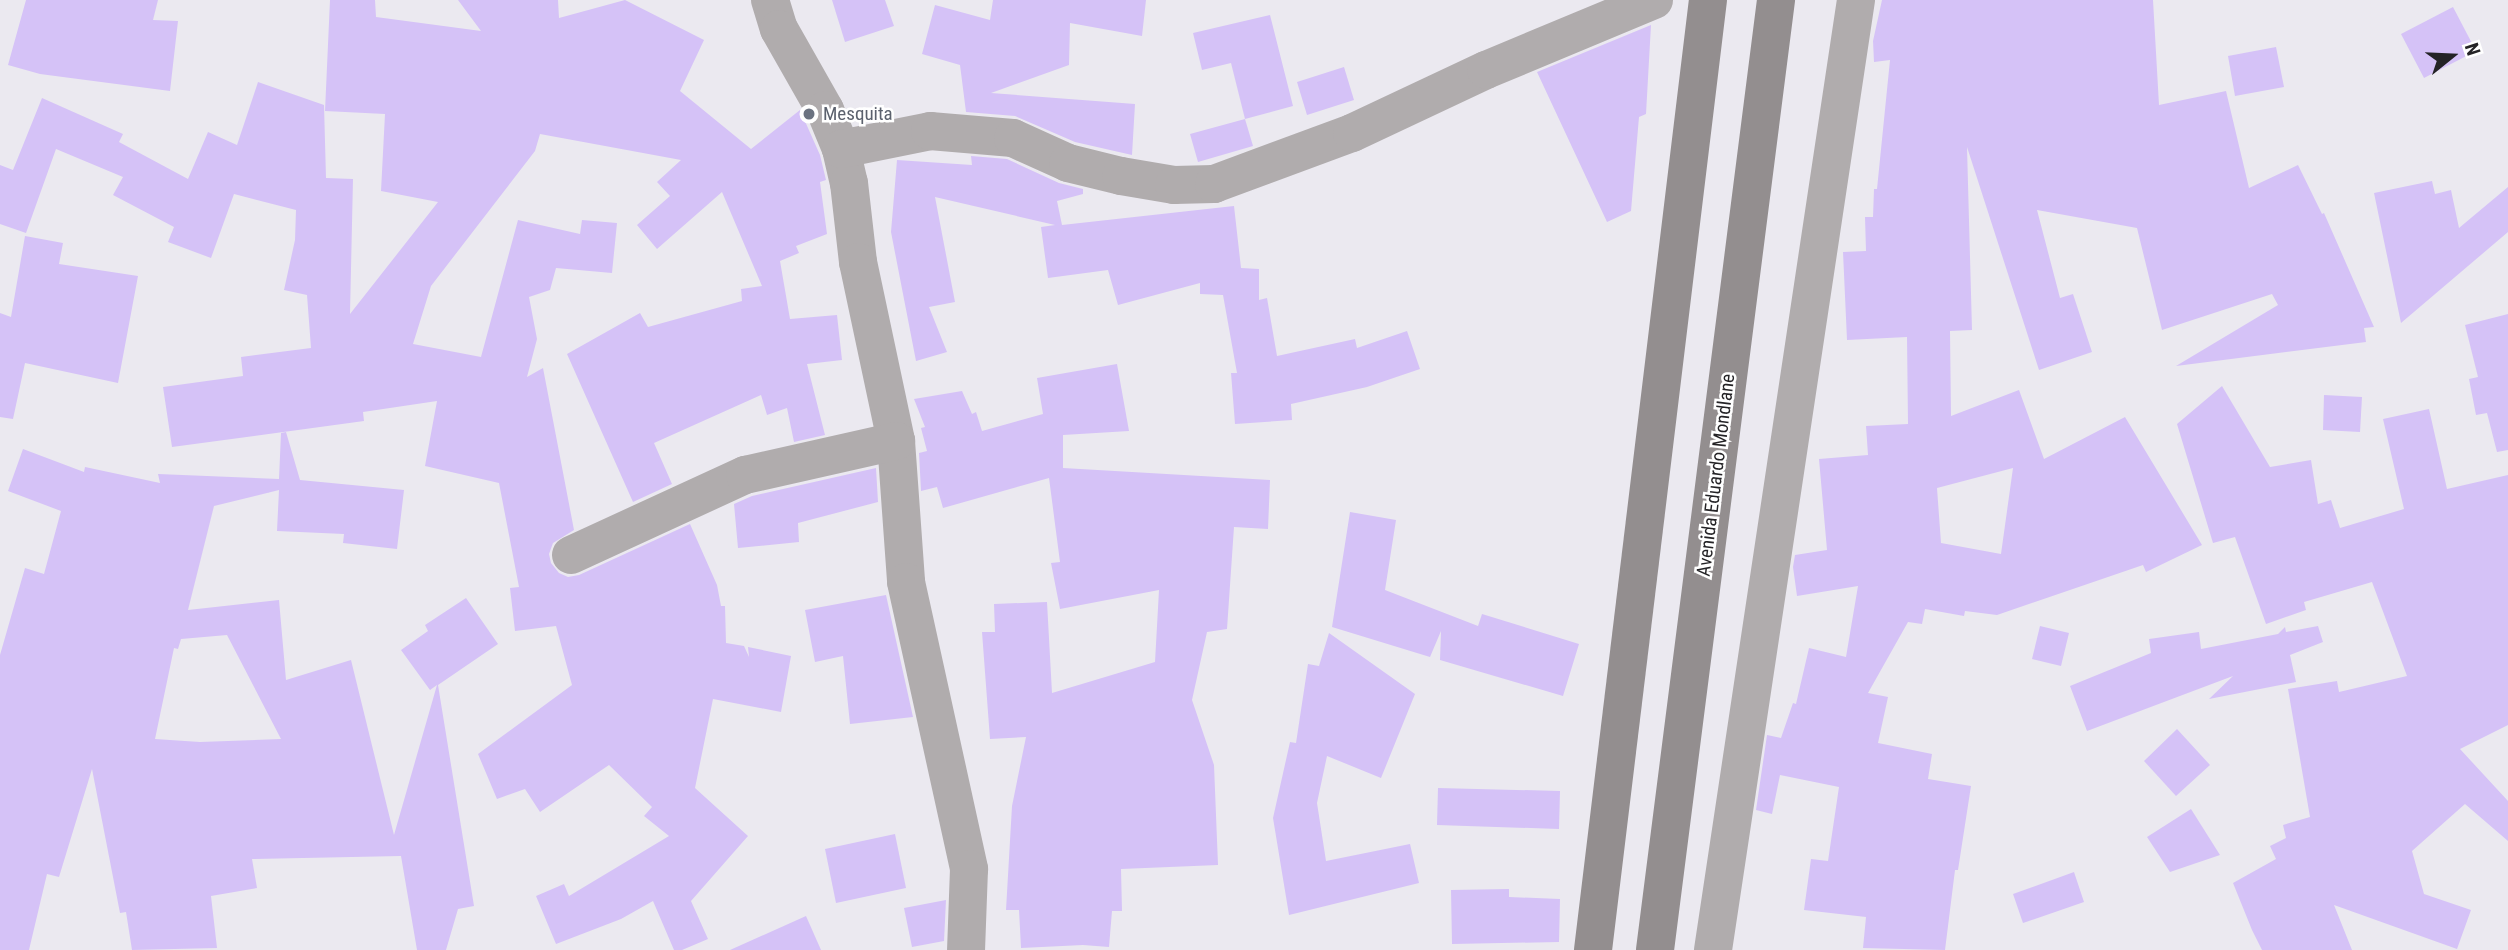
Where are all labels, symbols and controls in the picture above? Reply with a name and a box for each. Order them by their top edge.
north arrow [2417,21,2487,91]
text: N [2460,40,2485,58]
place label: Mesquita [823,103,893,125]
marker: Mesquita [801,106,817,122]
street label: Avenida Eduardo Mondlane [1692,372,1740,578]

